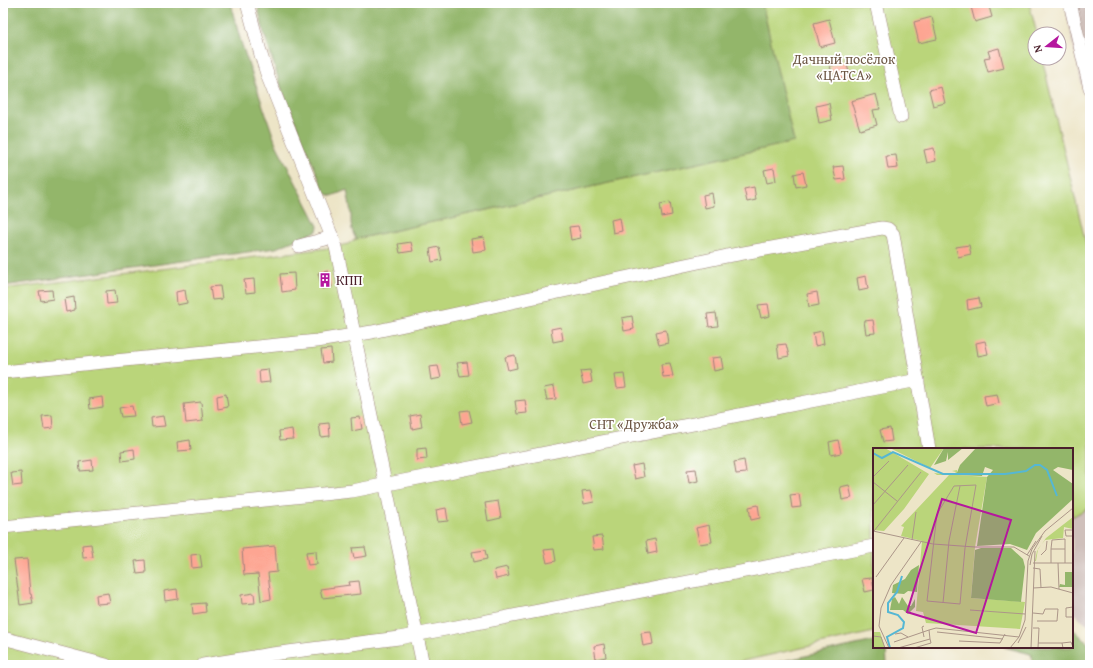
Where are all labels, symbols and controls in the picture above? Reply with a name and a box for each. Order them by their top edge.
north arrow [1027,26,1067,66]
text: N [1029,42,1046,55]
park label: Дачный посёлок «ЦАТСА» [792,49,896,85]
place label: КПП [336,270,363,290]
building icon: КПП [317,272,333,288]
park label: СНТ «Дружба» [589,414,679,434]
inset map [873,448,1073,648]

